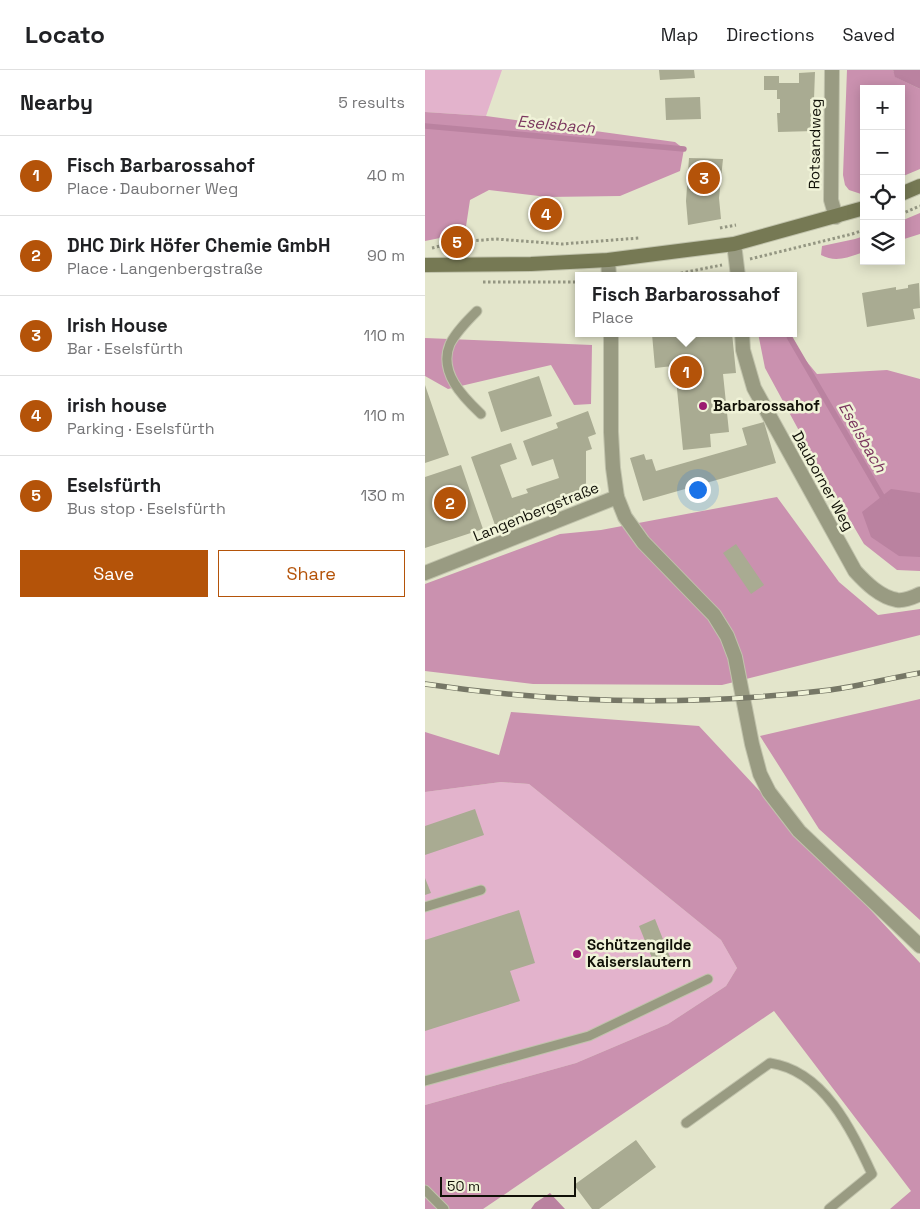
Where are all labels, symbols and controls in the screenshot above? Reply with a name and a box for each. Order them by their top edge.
text: Locato [25,19,105,50]
text: Map [661,23,698,46]
text: Directions [726,23,815,46]
text: Saved [843,23,895,46]
map controls [860,85,905,265]
button: + [860,85,905,130]
text: Nearby [20,89,93,116]
text: 5 results [338,92,405,113]
street label: Rotsandweg [804,98,825,190]
water label: Eselsbach [516,111,597,138]
button: − [860,130,905,175]
text: Fisch Barbarossahof [67,153,255,178]
pin: 3 [688,159,720,197]
text: 1 [32,165,40,186]
text: 40 m [367,165,405,186]
button: locate [860,175,905,220]
text: Place · Dauborner Weg [67,178,238,199]
pin: 4 [530,195,562,233]
button: layers [860,220,905,265]
pin: 5 [441,223,473,261]
text: DHC Dirk Höfer Chemie GmbH [67,233,330,258]
text: 2 [31,245,41,266]
text: 90 m [367,245,405,266]
text: Place · Langenbergstraße [67,258,263,279]
popup [575,272,797,337]
text: Fisch Barbarossahof [592,282,780,307]
text: Place [592,307,634,328]
text: Irish House [67,313,168,338]
text: 3 [31,325,41,346]
text: 110 m [363,325,405,346]
text: Bar · Eselsfürth [67,338,183,359]
pin: 1 [670,353,702,391]
text: irish house [67,393,167,418]
place label: Barbarossahof [713,396,820,415]
water label: Eselsbach [834,398,892,477]
marker: Barbarossahof [697,400,709,412]
text: 4 [31,405,41,426]
text: 110 m [363,405,405,426]
text: Parking · Eselsfürth [67,418,215,439]
street label: Dauborner Weg [788,428,859,534]
text: Eselsfürth [67,473,161,498]
your location [685,477,711,503]
street label: Langenbergstraße [470,478,602,545]
pin: 2 [434,484,466,522]
text: 5 [31,485,41,506]
text: 130 m [361,485,405,506]
text: Bus stop · Eselsfürth [67,498,226,519]
button: Save [20,550,208,597]
button: Share [218,550,405,597]
place label: Schützengilde Kaiserslautern [587,935,692,971]
marker: Schützengilde Kaiserslautern [571,948,583,960]
scale bar [440,1174,576,1197]
text: 50 m [447,1177,480,1195]

